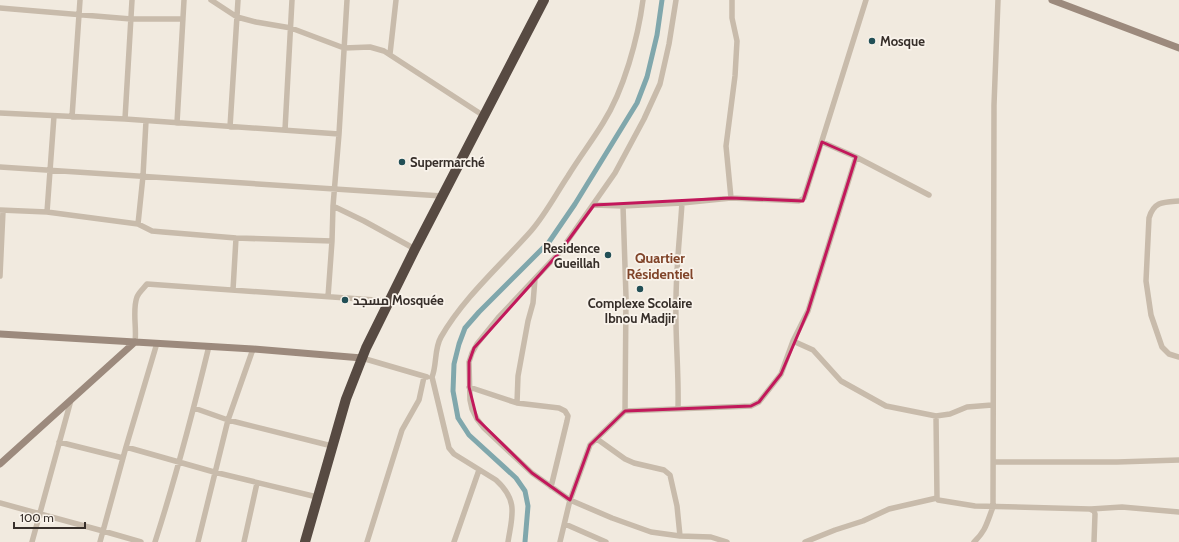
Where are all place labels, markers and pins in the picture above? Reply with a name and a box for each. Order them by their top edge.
place label: Mosque [880,33,925,49]
marker: Mosque [867,36,877,46]
place label: Supermarché [410,154,485,170]
marker: Supermarché [397,157,407,167]
place label: Residence Gueillah [543,240,600,271]
marker: Residence Gueillah [603,250,613,260]
marker: Complexe Scolaire Ibnou Madjir [635,284,645,294]
place label: مسجد Mosquée [353,292,444,308]
marker: مسجد Mosquée [340,295,350,305]
place label: Complexe Scolaire Ibnou Madjir [588,295,693,326]

